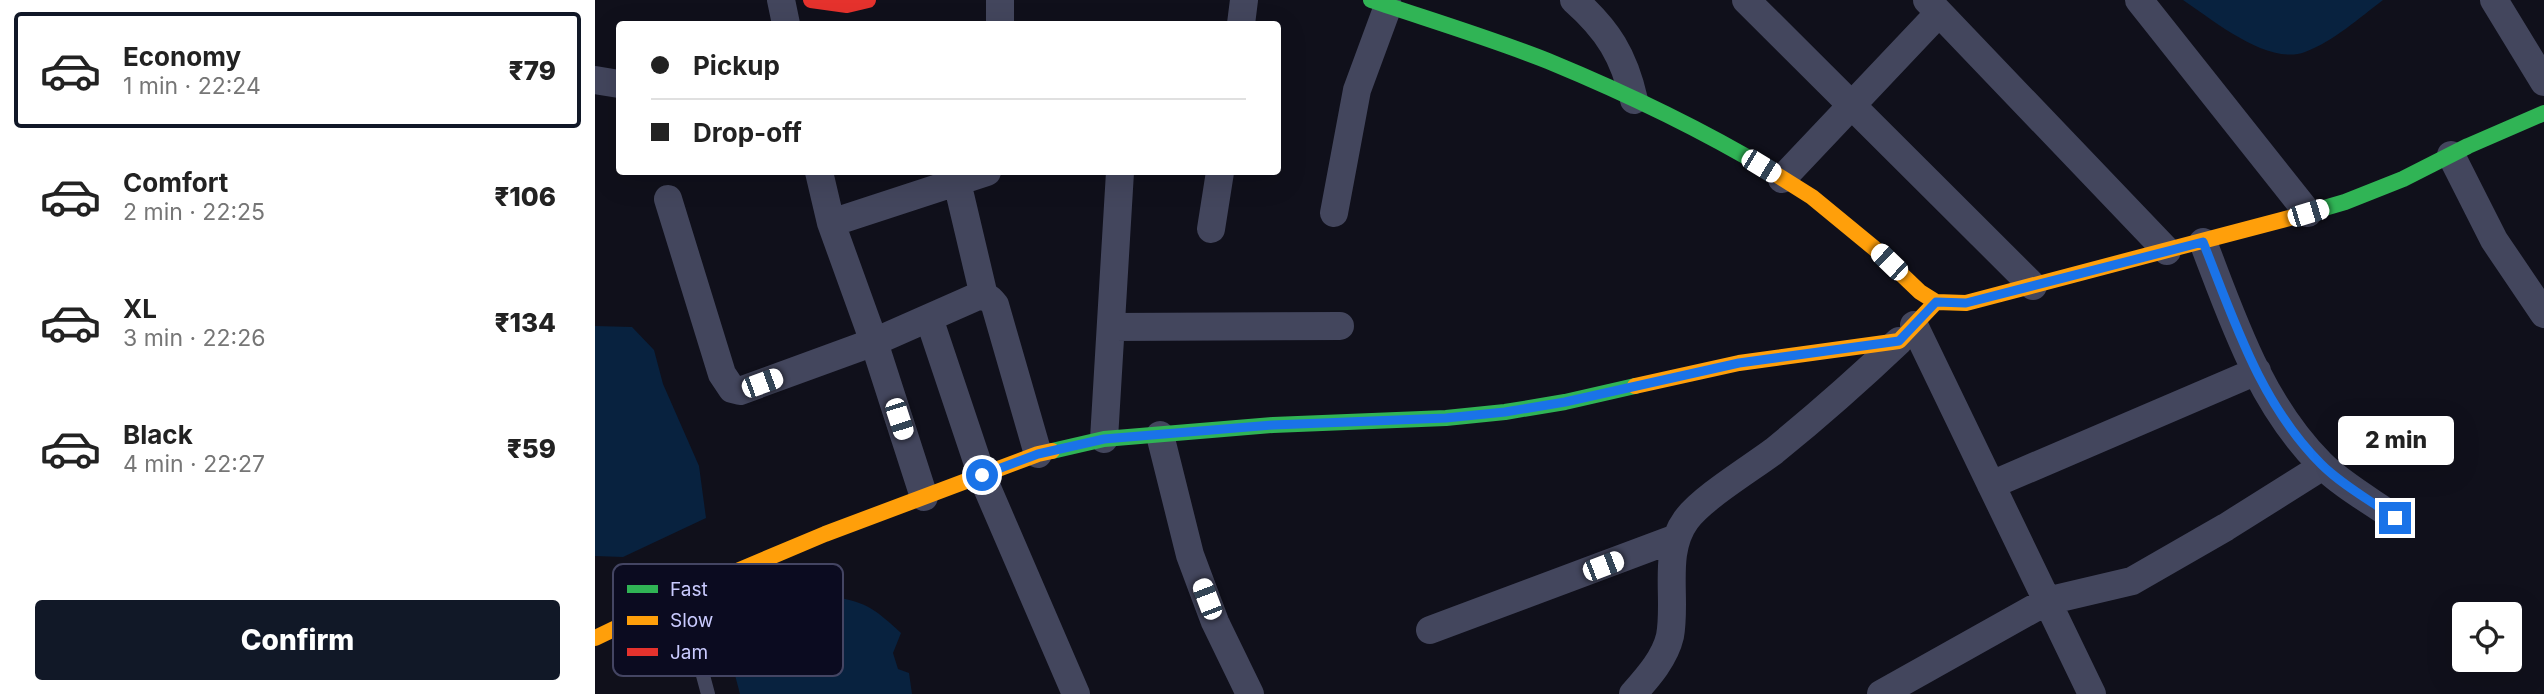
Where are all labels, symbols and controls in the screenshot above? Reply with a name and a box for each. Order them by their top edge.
icon: car [39,39,102,102]
text: Economy [123,41,241,72]
text: Pickup [693,50,780,81]
text: ₹79 [509,55,556,86]
text: 1 min · 22:24 [123,72,261,100]
text: Drop-off [693,117,802,148]
car [1738,146,1785,186]
icon: car [39,165,102,228]
text: Comfort [123,167,228,198]
text: ₹106 [494,181,556,212]
car [2285,197,2332,229]
text: 2 min · 22:25 [123,198,265,226]
car [1867,240,1912,284]
icon: car [39,291,102,354]
text: XL [123,293,157,324]
text: ₹134 [494,307,556,338]
text: 3 min · 22:26 [123,324,266,352]
car [739,366,786,400]
car [883,396,916,442]
callout: 2 min [2337,416,2453,466]
icon: car [39,417,102,480]
text: Black [123,419,193,450]
text: 2 min [2365,426,2427,454]
text: ₹59 [507,433,556,464]
text: 4 min · 22:27 [123,450,265,478]
route start [966,459,998,491]
route end [2379,502,2411,534]
car [1580,549,1627,583]
legend [613,564,843,676]
car [1190,576,1225,622]
text: Fast [670,578,708,601]
button: Confirm [35,600,560,680]
map controls [2452,602,2522,672]
button: locate [2452,602,2522,672]
text: Slow [670,609,713,632]
text: Jam [670,641,708,664]

